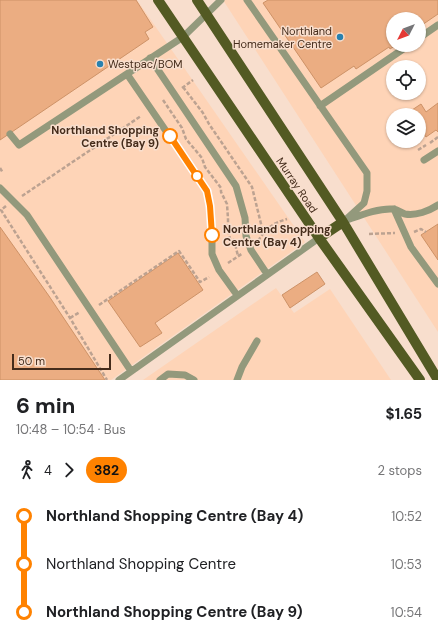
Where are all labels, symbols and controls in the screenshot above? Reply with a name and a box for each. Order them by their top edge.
north arrow [386,12,426,52]
map controls [386,12,426,148]
place label: Northland Homemaker Centre [233,24,332,51]
marker: Northland Homemaker Centre [335,32,345,42]
place label: Westpac/BOM [108,57,182,71]
marker: Westpac/BOM [95,59,105,69]
button: locate [386,60,426,100]
button: layers [386,108,426,148]
place label: Northland Shopping Centre (Bay 9) [51,123,159,150]
marker: Northland Shopping Centre (Bay 9) [162,128,178,144]
street label: Murray Road [273,154,321,216]
unlabelled marker [191,170,203,182]
place label: Northland Shopping Centre (Bay 4) [223,222,331,249]
marker: Northland Shopping Centre (Bay 4) [204,227,220,243]
scale bar [12,352,111,371]
text: 50 m [18,354,45,368]
text: 6 min [16,391,75,420]
text: $1.65 [386,404,422,424]
text: 10:48 – 10:54 · Bus [16,421,126,438]
icon: walk [16,459,38,481]
icon: forward [58,459,80,481]
text: 382 [94,461,119,479]
text: 4 [44,462,52,479]
text: 2 stops [378,462,422,479]
text: Northland Shopping Centre (Bay 4) [46,506,303,526]
text: 10:52 [391,508,422,525]
text: Northland Shopping Centre [46,554,236,574]
text: 10:53 [391,556,422,573]
text: Northland Shopping Centre (Bay 9) [46,602,302,622]
text: 10:54 [391,604,422,621]

